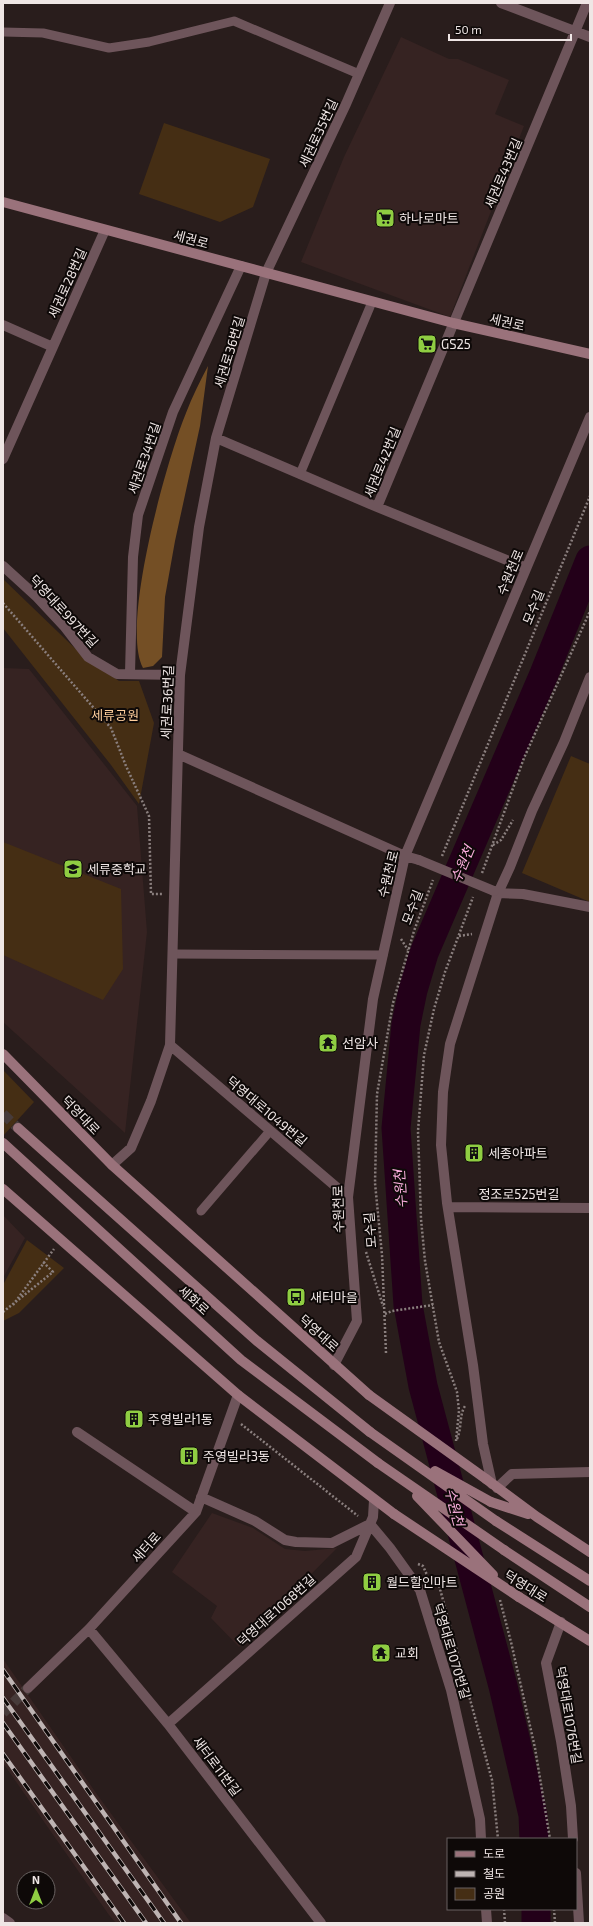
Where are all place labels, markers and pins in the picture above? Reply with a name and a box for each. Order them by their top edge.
supermarket icon: 하나로마트 [374,207,396,229]
place label: 하나로마트 [399,210,459,226]
supermarket icon: GS25 [416,333,438,355]
place label: GS25 [441,336,471,352]
school or university icon: 세류중학교 [62,858,84,880]
place label: 세류중학교 [87,861,147,877]
temple icon: 선암사 [317,1032,339,1054]
place label: 선암사 [342,1035,378,1051]
building icon: 세종아파트 [463,1142,485,1164]
place label: 세종아파트 [488,1145,548,1161]
bus stop icon: 새터마을 [285,1286,307,1308]
place label: 새터마을 [310,1289,358,1305]
building icon: 주영빌라1동 [123,1408,145,1430]
place label: 주영빌라1동 [148,1411,213,1427]
building icon: 주영빌라3동 [178,1445,200,1467]
place label: 주영빌라3동 [203,1448,270,1464]
building icon: 월드할인마트 [361,1571,383,1593]
place label: 월드할인마트 [386,1574,458,1590]
temple icon: 교회 [370,1642,392,1664]
place label: 교회 [395,1645,419,1661]

